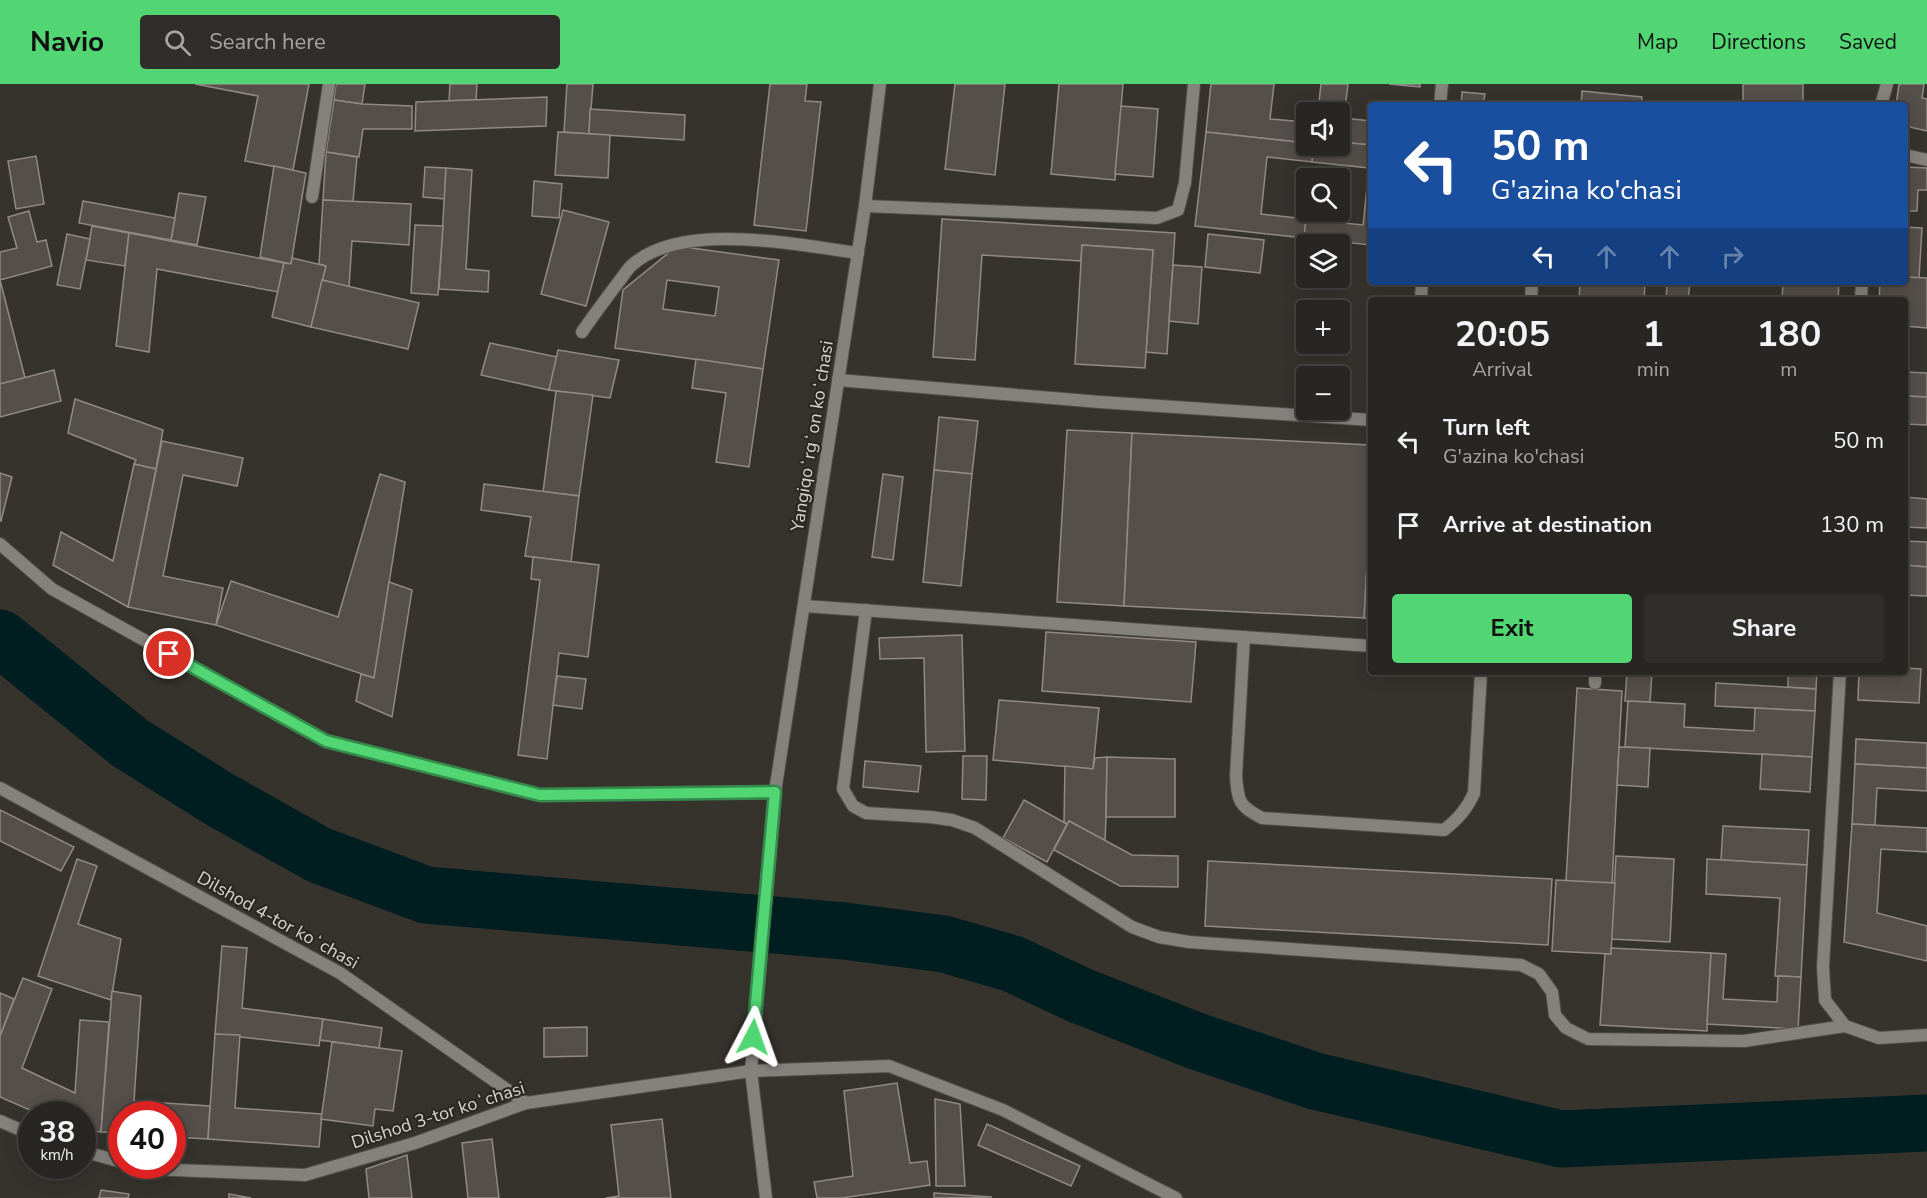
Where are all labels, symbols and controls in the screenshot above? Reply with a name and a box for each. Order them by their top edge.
search box [140,15,560,69]
text: Navio [30,23,104,61]
icon: search [161,26,194,59]
text: Search here [209,27,326,57]
text: Map [1637,28,1678,56]
text: Directions [1711,28,1806,56]
text: Saved [1839,28,1897,56]
map controls [1296,102,1350,420]
button: sound [1296,102,1350,156]
text: 50 m [1491,118,1590,175]
icon: left [1392,126,1470,204]
button: search [1296,168,1350,222]
text: G'azina ko'chasi [1491,172,1682,209]
button: layers [1296,234,1350,288]
icon: left [1527,240,1560,273]
icon: ahead [1590,240,1623,273]
icon: ahead [1653,240,1686,273]
icon: right [1716,240,1749,273]
button: + [1296,300,1350,354]
text: 20:05 [1455,310,1550,359]
text: 1 [1642,310,1664,359]
text: 180 [1756,310,1821,359]
street label: Yangiqoʻrgʻon koʻchasi [785,339,839,534]
text: Arrival [1472,356,1532,383]
text: min [1637,356,1670,383]
text: m [1780,356,1797,383]
button: − [1296,366,1350,420]
text: Turn left [1443,413,1530,443]
icon: left [1392,425,1425,458]
text: 50 m [1833,426,1884,456]
text: G'azina ko'chasi [1443,443,1584,470]
icon: arrive [1392,509,1425,542]
text: Arrive at destination [1443,510,1652,540]
text: 130 m [1820,510,1884,540]
button: Exit [1392,594,1632,663]
button: Share [1644,594,1884,663]
pin [143,628,194,679]
icon: arrive [152,637,185,670]
street label: Dilshod 4-tor koʻchasi [193,866,363,974]
position arrow [721,1005,785,1069]
street label: Dilshod 3-tor koʻchasi [348,1076,528,1154]
speed limit sign: 40 [108,1101,186,1179]
text: 38 [39,1112,75,1153]
text: km/h [40,1145,74,1165]

